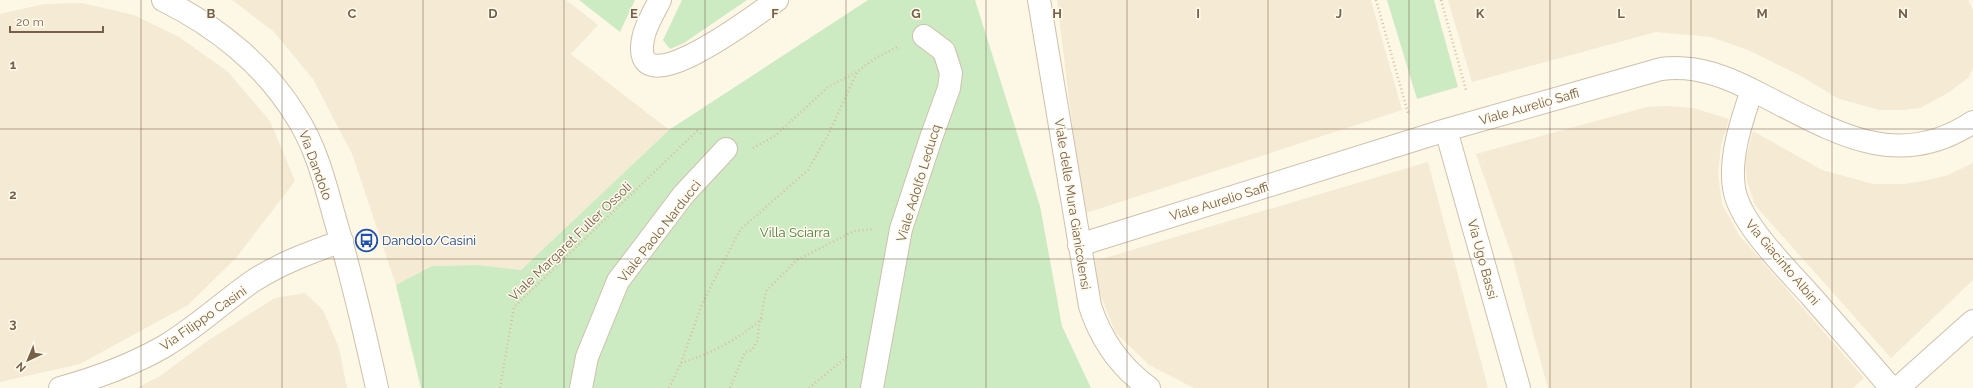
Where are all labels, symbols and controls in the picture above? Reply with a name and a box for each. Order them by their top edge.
text: B [207,6,216,21]
text: C [348,6,357,21]
text: D [488,6,498,21]
text: E [630,6,638,21]
text: F [771,6,779,21]
text: G [911,6,921,21]
text: H [1052,6,1062,21]
text: I [1196,6,1200,21]
text: J [1336,6,1342,21]
text: K [1476,6,1485,21]
text: L [1617,6,1625,21]
text: M [1756,6,1768,21]
text: N [1898,6,1908,21]
scale bar [10,8,103,34]
text: 20 m [16,15,44,29]
text: 1 [10,57,17,72]
street label: Viale Aurelio Saffi [1478,85,1581,128]
street label: Viale delle Mura Gianicolensi [1052,117,1093,291]
street label: Viale Adolfo Leducq [893,123,943,244]
street label: Via Dandolo [296,128,335,202]
street label: Viale Paolo Narducci [615,177,704,285]
street label: Viale Margaret Fuller Ossoli [506,179,635,304]
street label: Viale Aurelio Saffi [1168,179,1271,224]
text: 2 [9,187,17,202]
street label: Via Giacinto Albini [1742,216,1823,308]
street label: Via Ugo Bassi [1465,218,1500,301]
park label: Villa Sciarra [760,225,830,240]
bus stop icon: Dandolo/Casini [353,227,379,253]
place label: Dandolo/Casini [382,233,476,248]
street label: Via Filippo Casini [157,283,249,354]
text: 3 [9,316,17,331]
north arrow [8,340,48,380]
text: N [14,359,29,374]

